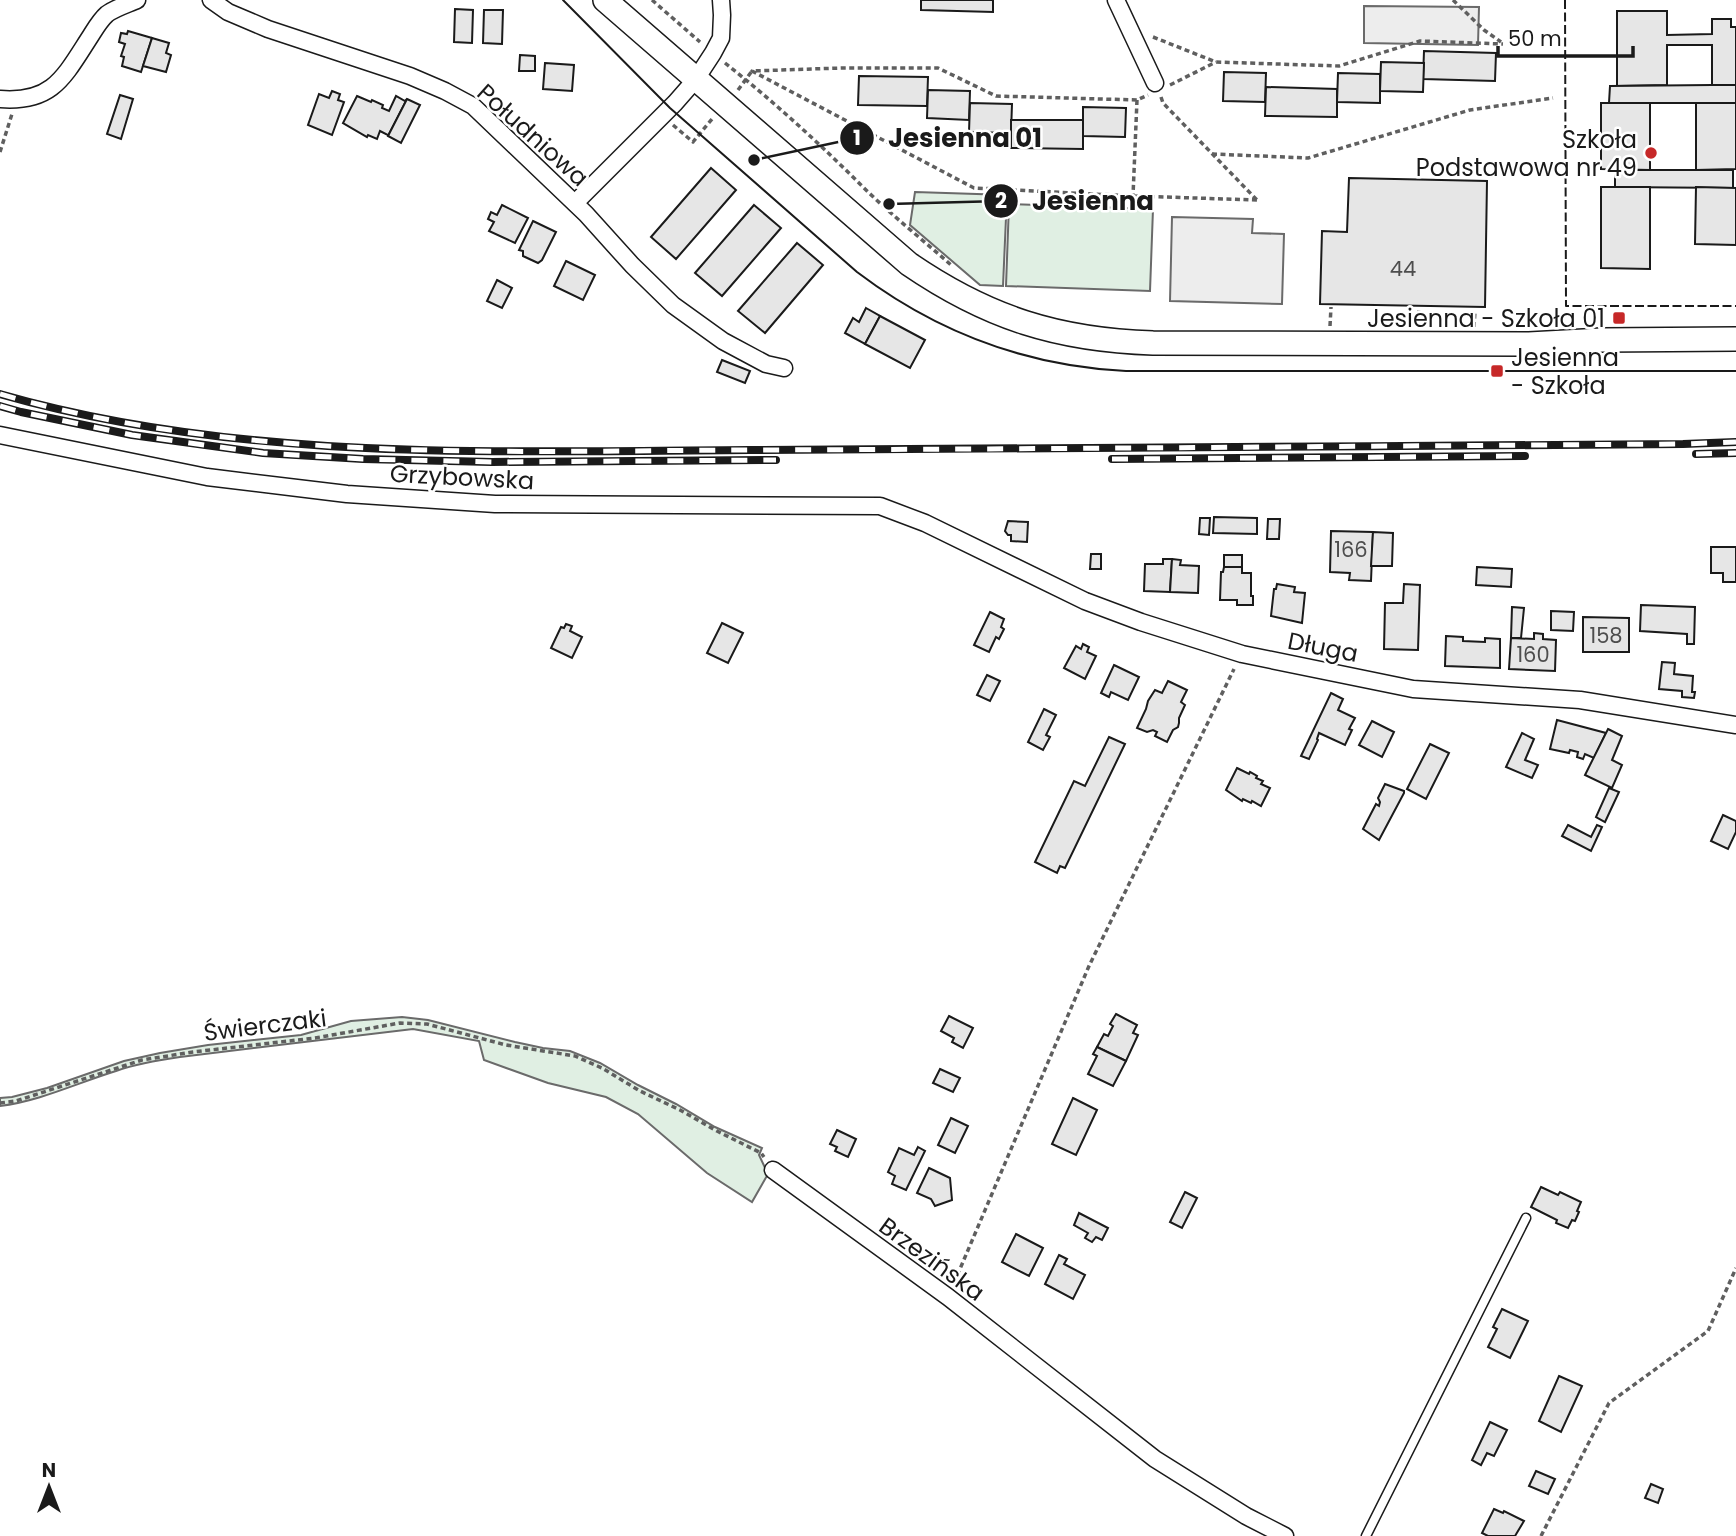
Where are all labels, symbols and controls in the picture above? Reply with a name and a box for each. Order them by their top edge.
scale bar [1498,14,1633,58]
text: 50 m [1508,24,1562,53]
street label: Południowa [470,76,596,194]
callout: Jesienna 01 [839,114,1056,161]
text: Jesienna 01 [888,120,1042,156]
text: 1 [853,123,861,152]
place label: Szkoła Podstawowa nr 49 [1416,123,1637,184]
marker: Szkoła Podstawowa nr 49 [1643,145,1659,161]
callout: Jesienna [983,177,1168,224]
text: Jesienna [1032,183,1154,219]
text: 2 [995,186,1007,215]
house number: 44 [1390,254,1416,283]
place label: Jesienna - Szkoła 01 [1367,302,1605,335]
marker: Jesienna - Szkoła 01 [1611,310,1627,326]
place label: Jesienna - Szkoła [1511,341,1619,402]
marker: Jesienna - Szkoła [1489,363,1505,379]
street label: Grzybowska [389,457,535,497]
house number: 166 [1334,535,1368,564]
house number: 158 [1589,621,1623,650]
street label: Długa [1285,624,1361,670]
house number: 160 [1516,640,1550,669]
street label: Świerczaki [202,1001,328,1049]
street label: Brzezińska [873,1210,991,1308]
north arrow [14,1452,84,1522]
text: N [42,1457,56,1484]

